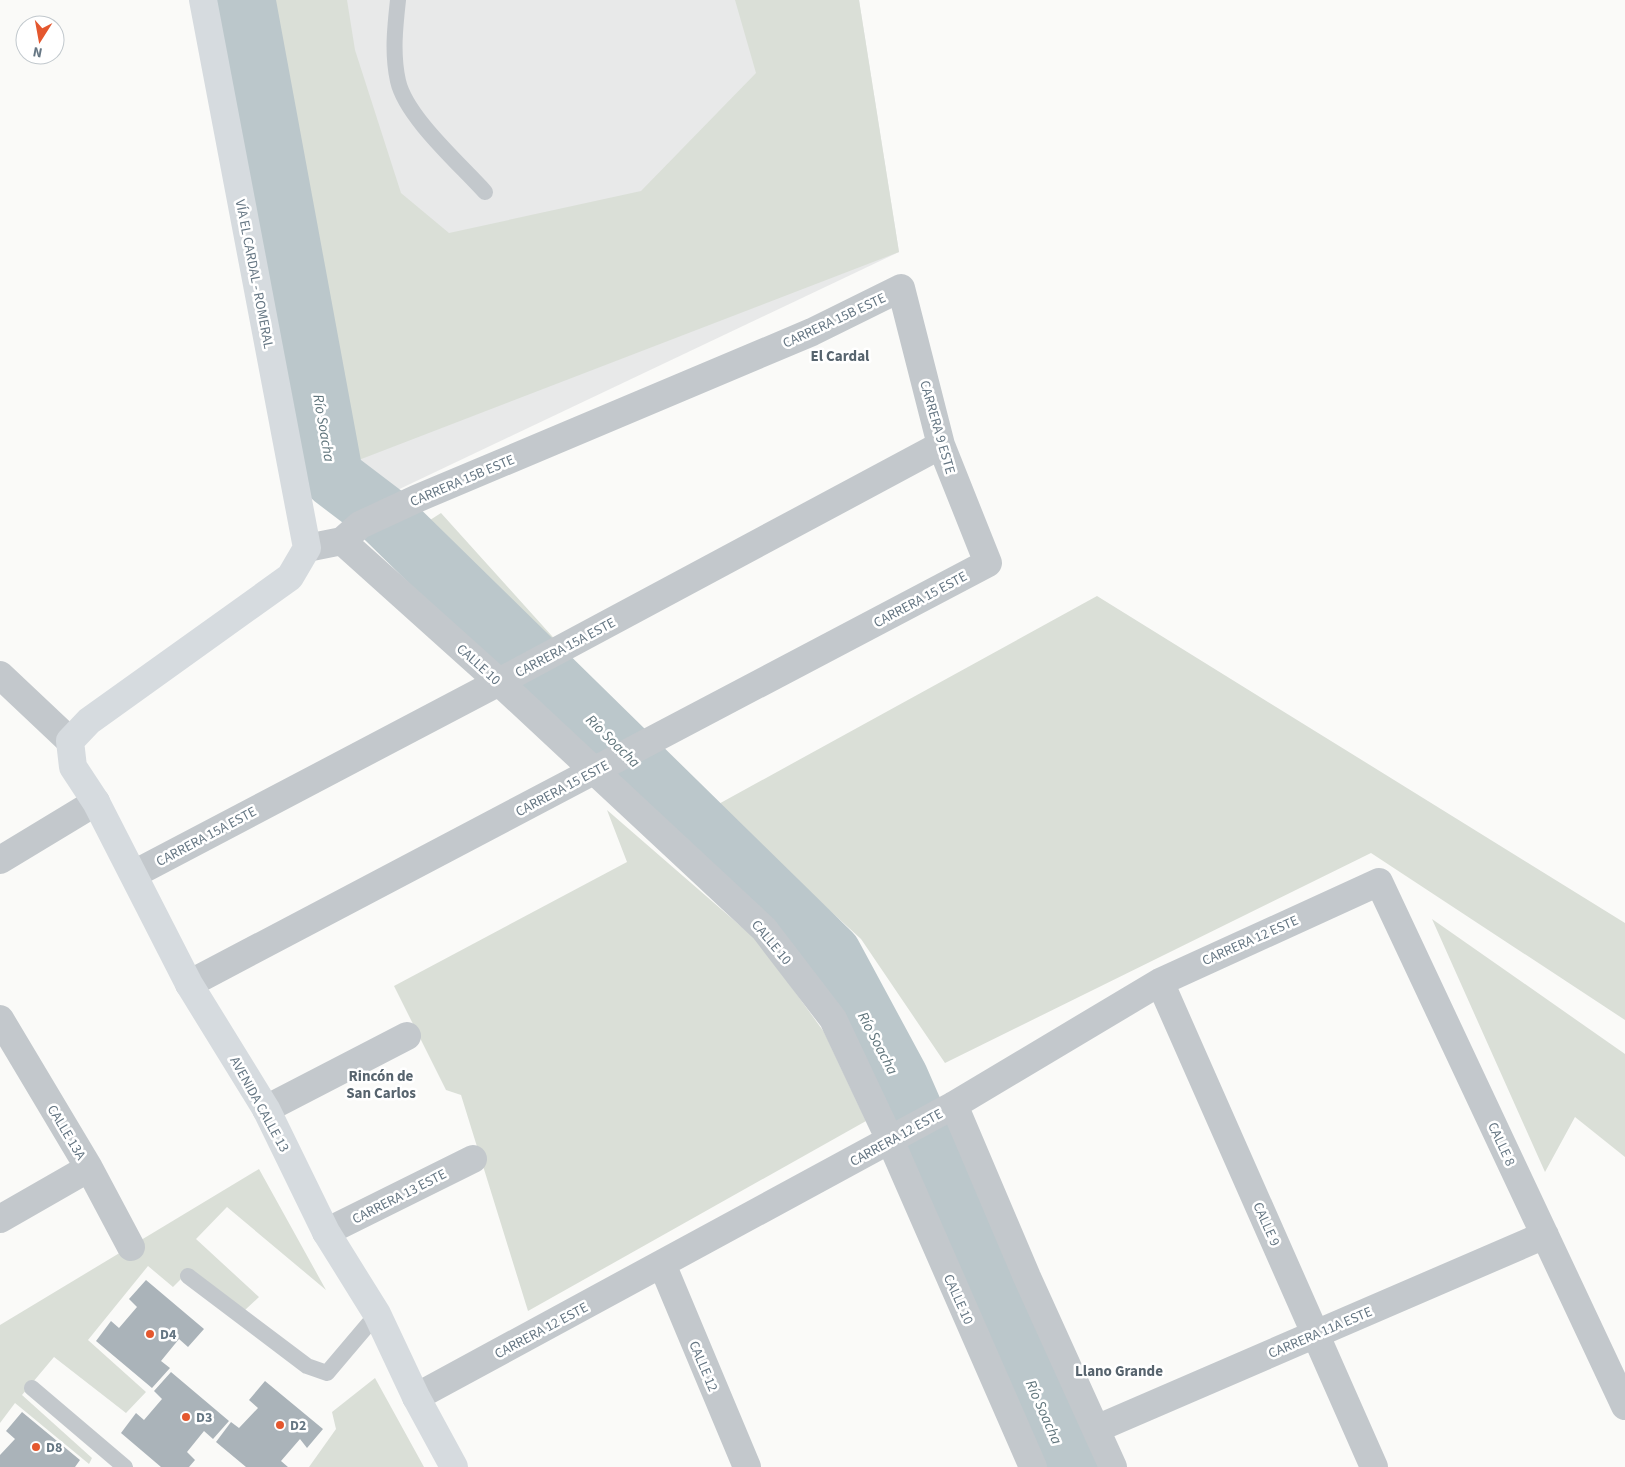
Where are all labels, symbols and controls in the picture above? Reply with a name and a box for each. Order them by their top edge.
north arrow [15,15,65,65]
text: N [31,41,44,62]
street label: VÍA EL CARDAL - ROMERAL [230,198,278,351]
street label: CARRERA 15B ESTE [780,288,889,354]
district label: El Cardal [811,346,870,367]
street label: CARRERA 9 ESTE [914,378,960,476]
water label: Río Soacha [307,393,340,464]
street label: CARRERA 15B ESTE [407,450,518,512]
street label: CARRERA 15 ESTE [870,567,971,633]
street label: CARRERA 15A ESTE [512,613,619,683]
street label: CALLE 10 [452,639,505,690]
water label: Río Soacha [581,710,645,773]
street label: CARRERA 15 ESTE [512,756,613,822]
street label: CARRERA 15A ESTE [153,802,260,872]
street label: CARRERA 12 ESTE [1199,911,1302,971]
street label: CALLE 10 [746,916,796,970]
water label: Río Soacha [852,1008,903,1078]
street label: AVENIDA CALLE 13 [224,1053,294,1156]
district label: Rincón de San Carlos [346,1066,416,1104]
street label: CALLE 13A [42,1101,91,1164]
street label: CARRERA 12 ESTE [846,1104,947,1172]
street label: CALLE 8 [1482,1119,1520,1170]
street label: CARRERA 13 ESTE [349,1165,450,1229]
street label: CALLE 9 [1248,1199,1285,1250]
street label: CALLE 10 [938,1271,978,1328]
street label: CARRERA 12 ESTE [491,1298,592,1364]
street label: CARRERA 11A ESTE [1265,1302,1375,1364]
place label: D4 [160,1325,177,1345]
marker: D4 [144,1328,156,1340]
street label: CALLE 12 [683,1338,723,1395]
district label: Llano Grande [1075,1361,1163,1382]
water label: Río Soacha [1020,1377,1067,1448]
place label: D3 [196,1408,212,1428]
marker: D3 [180,1411,192,1423]
place label: D2 [290,1416,306,1436]
marker: D2 [274,1419,286,1431]
place label: D8 [46,1438,62,1458]
marker: D8 [30,1441,42,1453]

